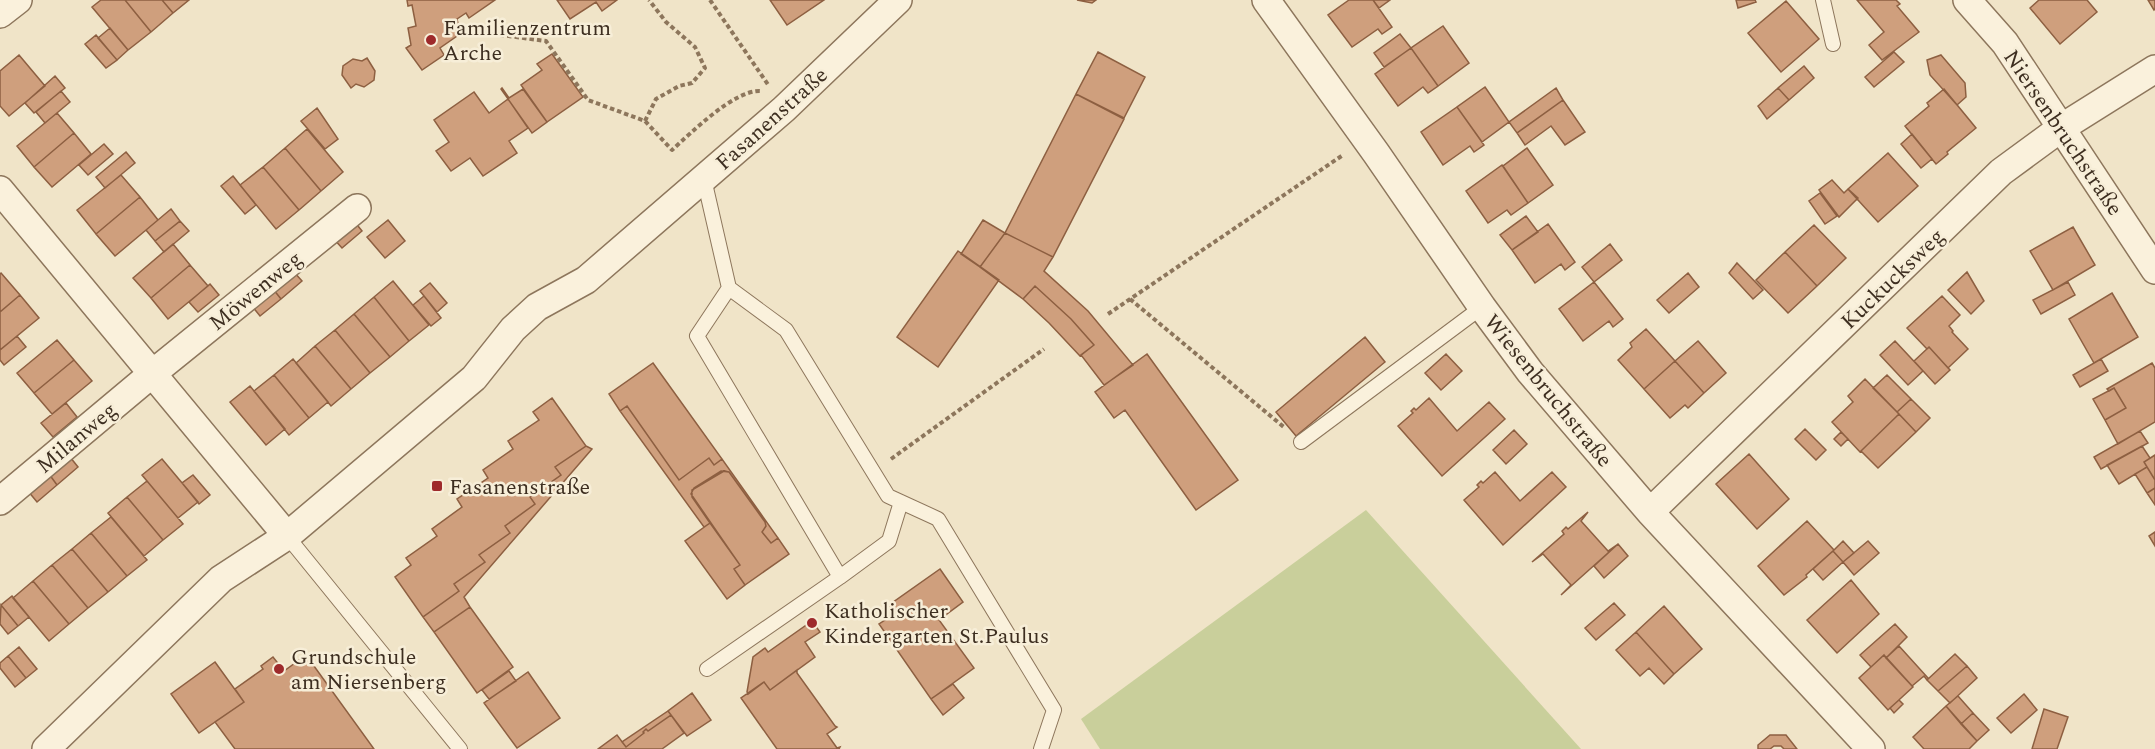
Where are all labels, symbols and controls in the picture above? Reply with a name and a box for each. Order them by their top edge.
place label: Familienzentrum Arche [443,12,611,70]
marker: Familienzentrum Arche [424,33,438,47]
street label: Niersenbruchstraße [1995,43,2131,223]
street label: Fasanenstraße [708,60,836,179]
street label: Kuckucksweg [1834,221,1953,337]
street label: Möwenweg [202,243,310,339]
street label: Wiesenbruchstraße [1475,307,1620,475]
street label: Milanweg [29,394,125,482]
place label: Fasanenstraße [449,471,590,504]
marker: Fasanenstraße [430,479,444,493]
place label: Katholischer Kindergarten St.Paulus [824,595,1049,653]
marker: Katholischer Kindergarten St.Paulus [805,616,819,630]
place label: Grundschule am Niersenberg [291,641,447,699]
marker: Grundschule am Niersenberg [272,662,286,676]

